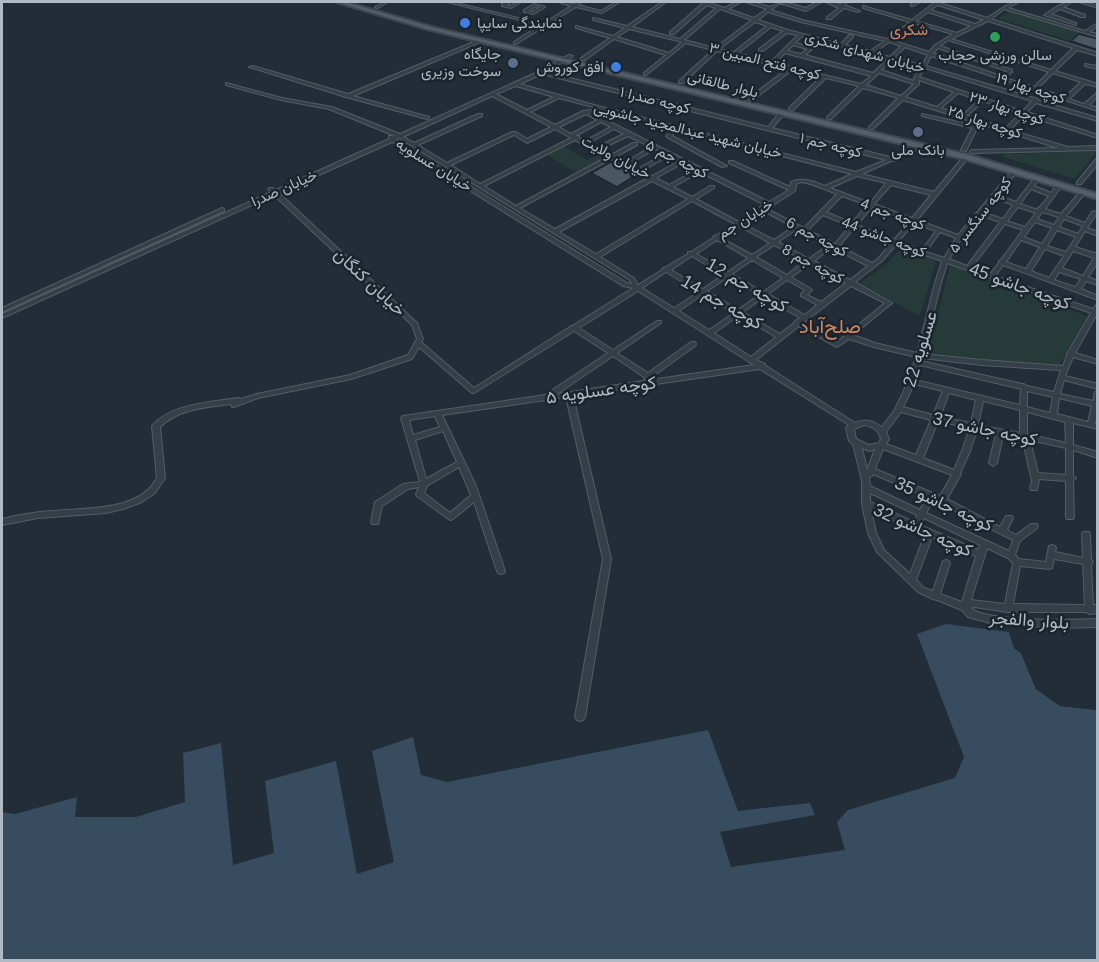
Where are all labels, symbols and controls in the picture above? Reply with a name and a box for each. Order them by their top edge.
place label: نمایندگی سایپا [477,14,562,33]
marker: نمایندگی سایپا [458,16,472,30]
district label: شکری [890,21,928,40]
street label: خیابان شهدای شکری [803,27,927,78]
marker: سالن ورزشی حجاب [988,30,1002,44]
street label: کوچه فتح المبین ۳ [707,38,823,86]
place label: جایگاه سوخت وزیری [421,45,501,81]
place label: سالن ورزشی حجاب [938,46,1052,65]
marker: جایگاه سوخت وزیری [506,56,520,70]
place label: افق کوروش [537,58,604,77]
marker: افق کوروش [609,60,623,74]
street label: بلوار طالقانی [686,67,760,102]
street label: کوچه بهار ۱۹ [994,68,1068,109]
street label: کوچه صدرا ۱ [618,83,692,118]
street label: کوچه بهار ۲۳ [967,87,1047,130]
street label: خیابان شهید عبدالمجید جاشویی [592,98,784,163]
street label: کوچه بهار ۲۵ [945,102,1025,144]
marker: بانک ملی [911,125,925,139]
street label: کوچه جم ۱ [798,129,864,162]
street label: خیابان ولایت [578,131,654,183]
street label: خیابان عسلویه [393,134,475,196]
street label: کوچه جم ۵ [642,136,712,183]
place label: بانک ملی [891,141,945,160]
street label: خیابان صدرا [248,166,320,210]
street label: کوچه سنگسر ۵ [945,173,1016,257]
street label: کوچه جم 4 [858,194,928,235]
street label: خیابان جم [714,195,776,244]
street label: کوچه جم 6 [783,213,851,262]
street label: کوچه جاشو 44 [839,213,929,262]
street label: کوچه جم 8 [779,240,847,289]
street label: خیابان کنگان [330,244,410,320]
street label: کوچه جم 12 [702,254,791,318]
street label: کوچه جاشو 45 [966,258,1073,315]
street label: کوچه جم 14 [677,271,766,335]
street label: عسلویه 22 [899,309,942,390]
district label: صلح‌آباد [799,315,861,340]
street label: کوچه عسلویه ۵ [545,372,658,410]
street label: کوچه جاشو 37 [930,408,1039,452]
street label: کوچه جاشو 35 [891,472,996,537]
street label: کوچه جاشو 32 [870,499,976,563]
street label: بلوار والفجر [987,607,1070,634]

